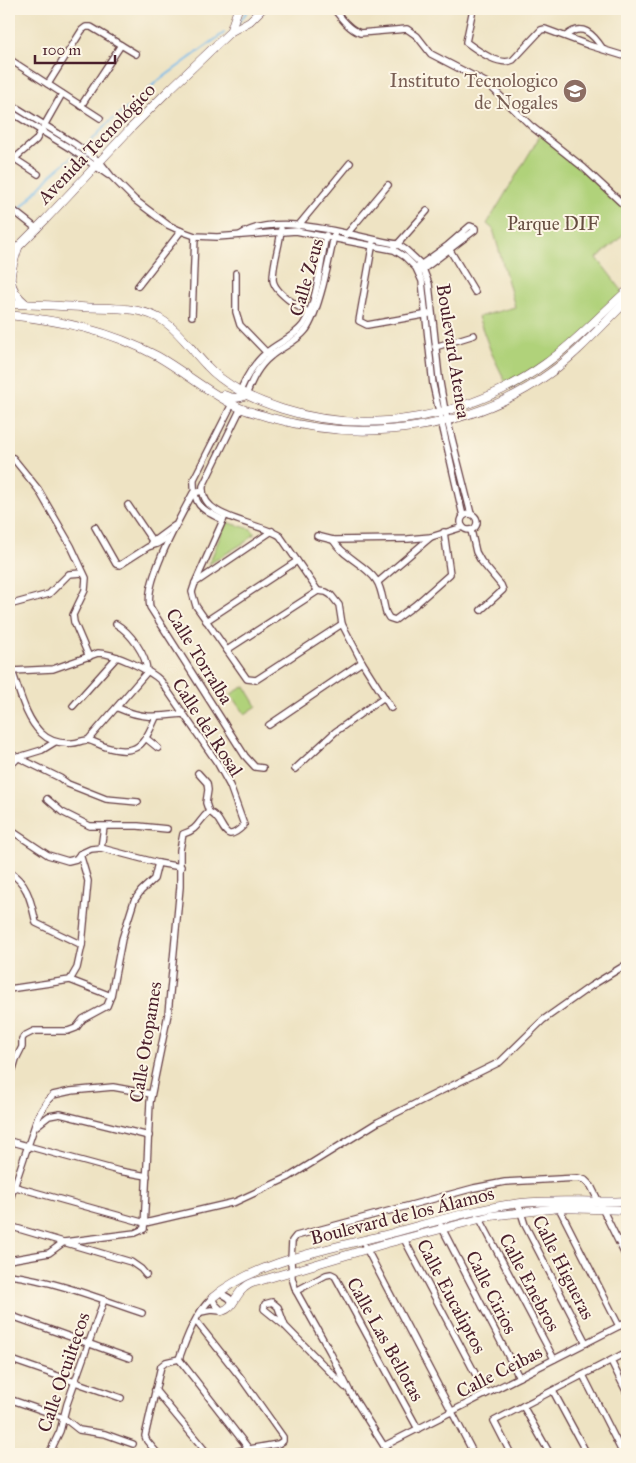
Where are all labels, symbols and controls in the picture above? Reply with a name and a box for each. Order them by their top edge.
scale bar [35,32,115,64]
text: 100 m [42,41,82,59]
place label: Instituto Tecnologico de Nogales [390,69,558,115]
street label: Avenida Tecnológico [32,78,161,210]
school or university icon: Instituto Tecnologico de Nogales [562,78,588,104]
park label: Parque DIF [507,212,600,236]
street label: Calle Zeus [284,235,329,319]
street label: Boulevard Atenea [431,282,476,421]
street label: Calle Torralba [161,604,239,709]
street label: Calle del Rosal [167,674,248,782]
street label: Calle Otopames [125,980,166,1104]
street label: Boulevard de los Álamos [307,1180,497,1249]
street label: Calle Higueras [527,1211,600,1324]
street label: Calle Enebros [494,1229,565,1335]
street label: Calle Eucaliptos [412,1235,491,1357]
street label: Calle Cirios [461,1247,522,1338]
street label: Calle Las Bellotas [342,1273,429,1405]
street label: Calle Ocuiltecos [32,1309,95,1435]
street label: Calle Ceibas [452,1340,546,1403]

